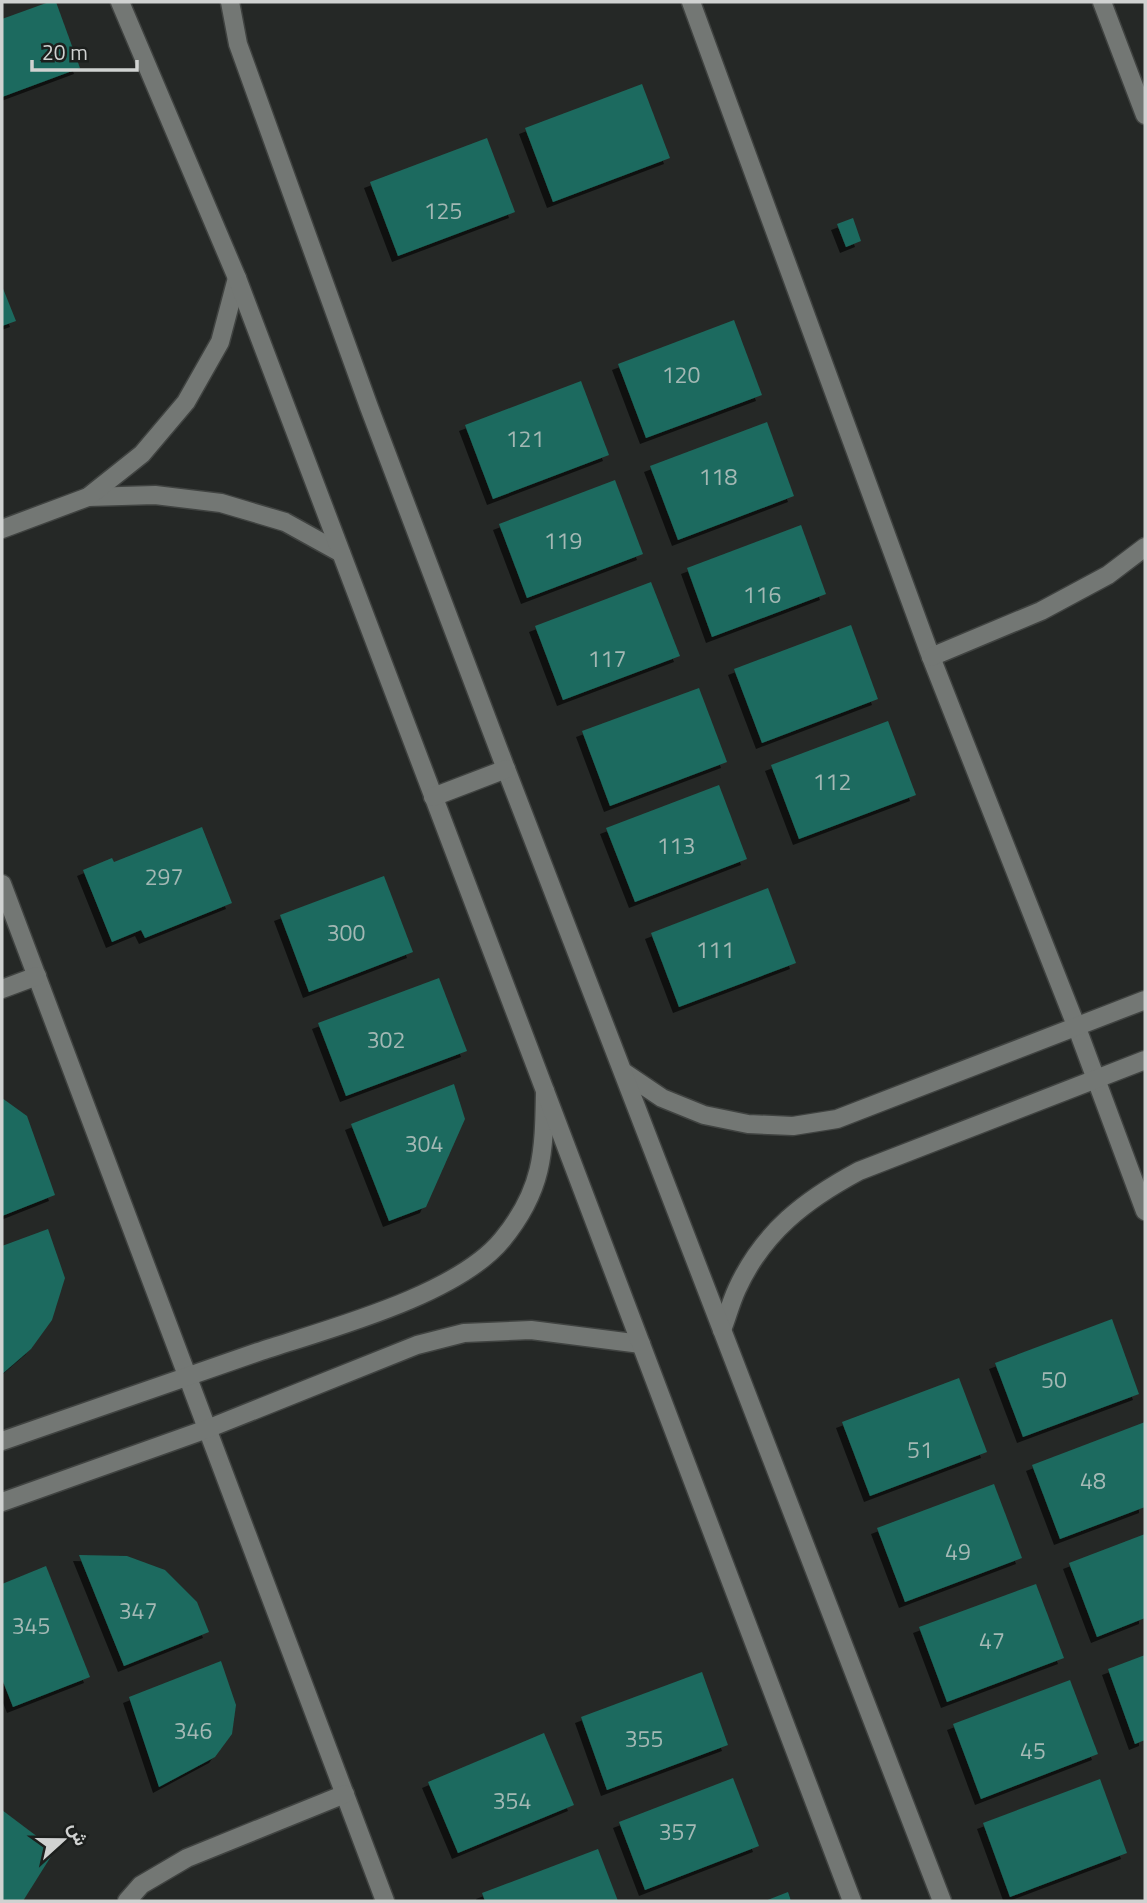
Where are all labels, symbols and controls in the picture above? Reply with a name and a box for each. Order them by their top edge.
scale bar [32,28,136,72]
text: 20 m [42,36,88,68]
house number: 125 [424,193,462,228]
house number: 120 [662,357,700,392]
house number: 121 [506,421,544,456]
house number: 118 [699,459,737,494]
house number: 119 [544,523,582,558]
house number: 116 [743,577,781,612]
house number: 117 [588,641,626,676]
house number: 112 [813,764,851,799]
house number: 113 [657,828,695,863]
house number: 297 [145,859,183,894]
house number: 300 [327,915,365,950]
house number: 111 [696,932,734,967]
house number: 302 [367,1022,405,1057]
house number: 304 [405,1126,443,1161]
house number: 50 [1041,1362,1067,1397]
house number: 51 [907,1432,933,1467]
house number: 48 [1080,1463,1106,1498]
house number: 49 [945,1534,971,1569]
house number: 347 [119,1593,157,1628]
house number: 345 [12,1608,50,1643]
house number: 47 [979,1623,1005,1658]
house number: 346 [174,1713,212,1748]
house number: 355 [625,1721,663,1756]
house number: 45 [1020,1733,1046,1768]
house number: 354 [493,1783,531,1818]
north arrow [28,1805,98,1875]
house number: 357 [659,1814,697,1849]
text: ش [62,1818,97,1850]

